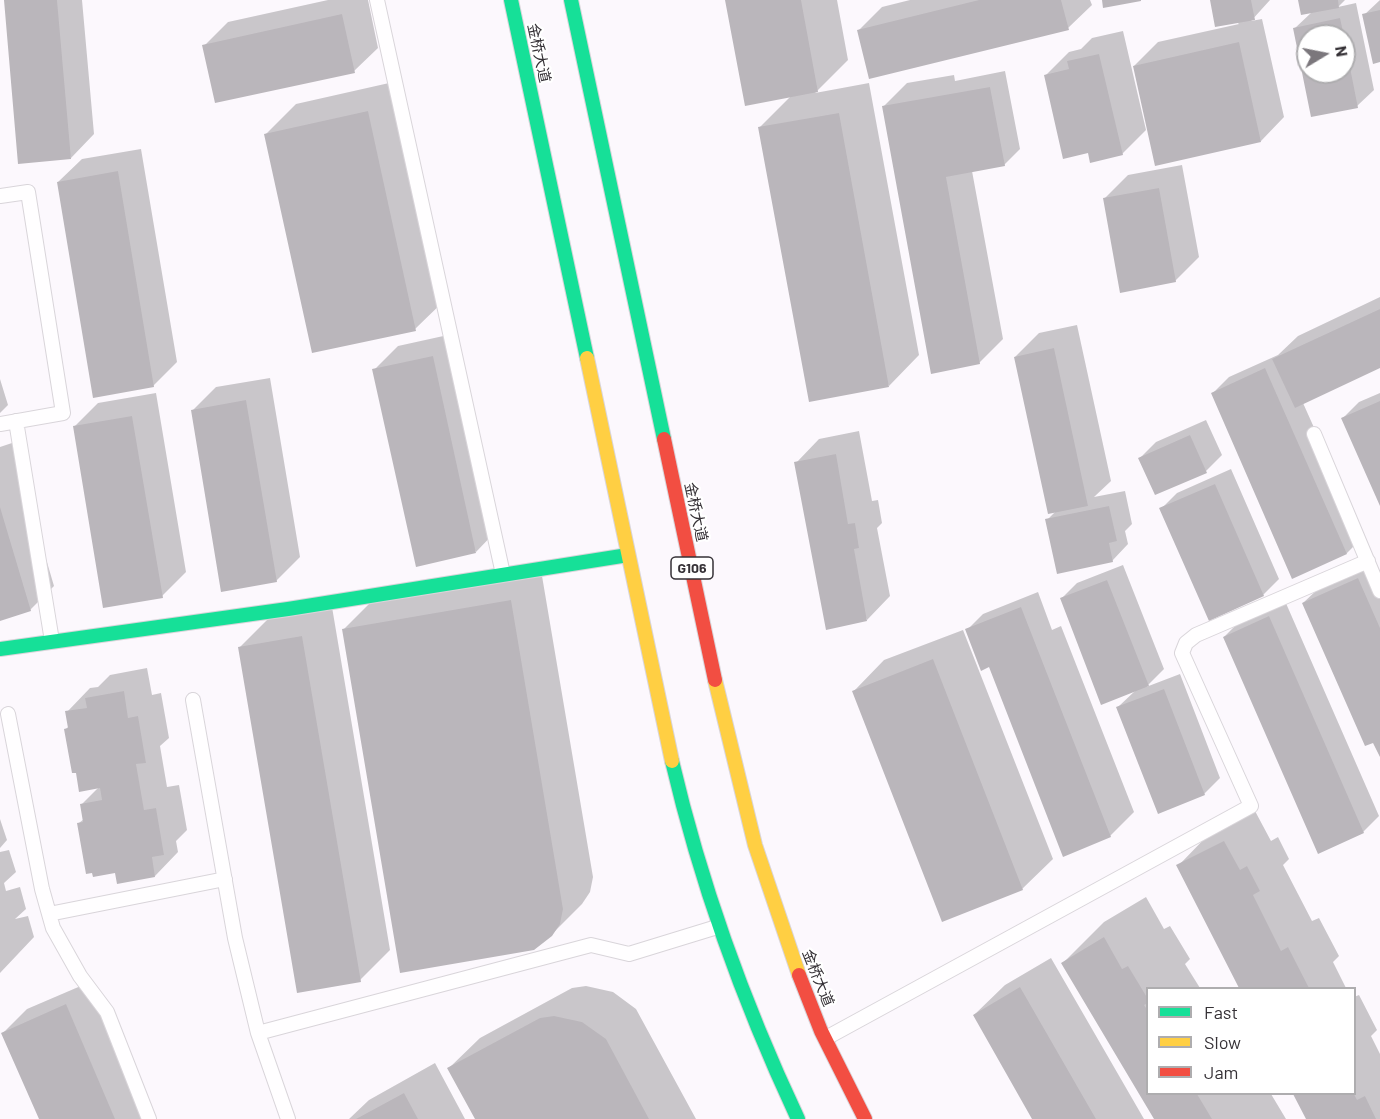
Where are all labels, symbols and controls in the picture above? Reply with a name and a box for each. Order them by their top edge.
street label: 金桥大道 [524,22,554,84]
north arrow [1296,24,1356,84]
text: N [1332,44,1353,58]
street label: 金桥大道 [681,481,711,543]
road number: G106 [671,557,713,579]
street label: 金桥大道 [798,947,838,1009]
legend [1146,987,1356,1095]
text: Fast [1204,1001,1238,1023]
text: Slow [1204,1031,1241,1053]
text: Jam [1204,1061,1238,1083]

